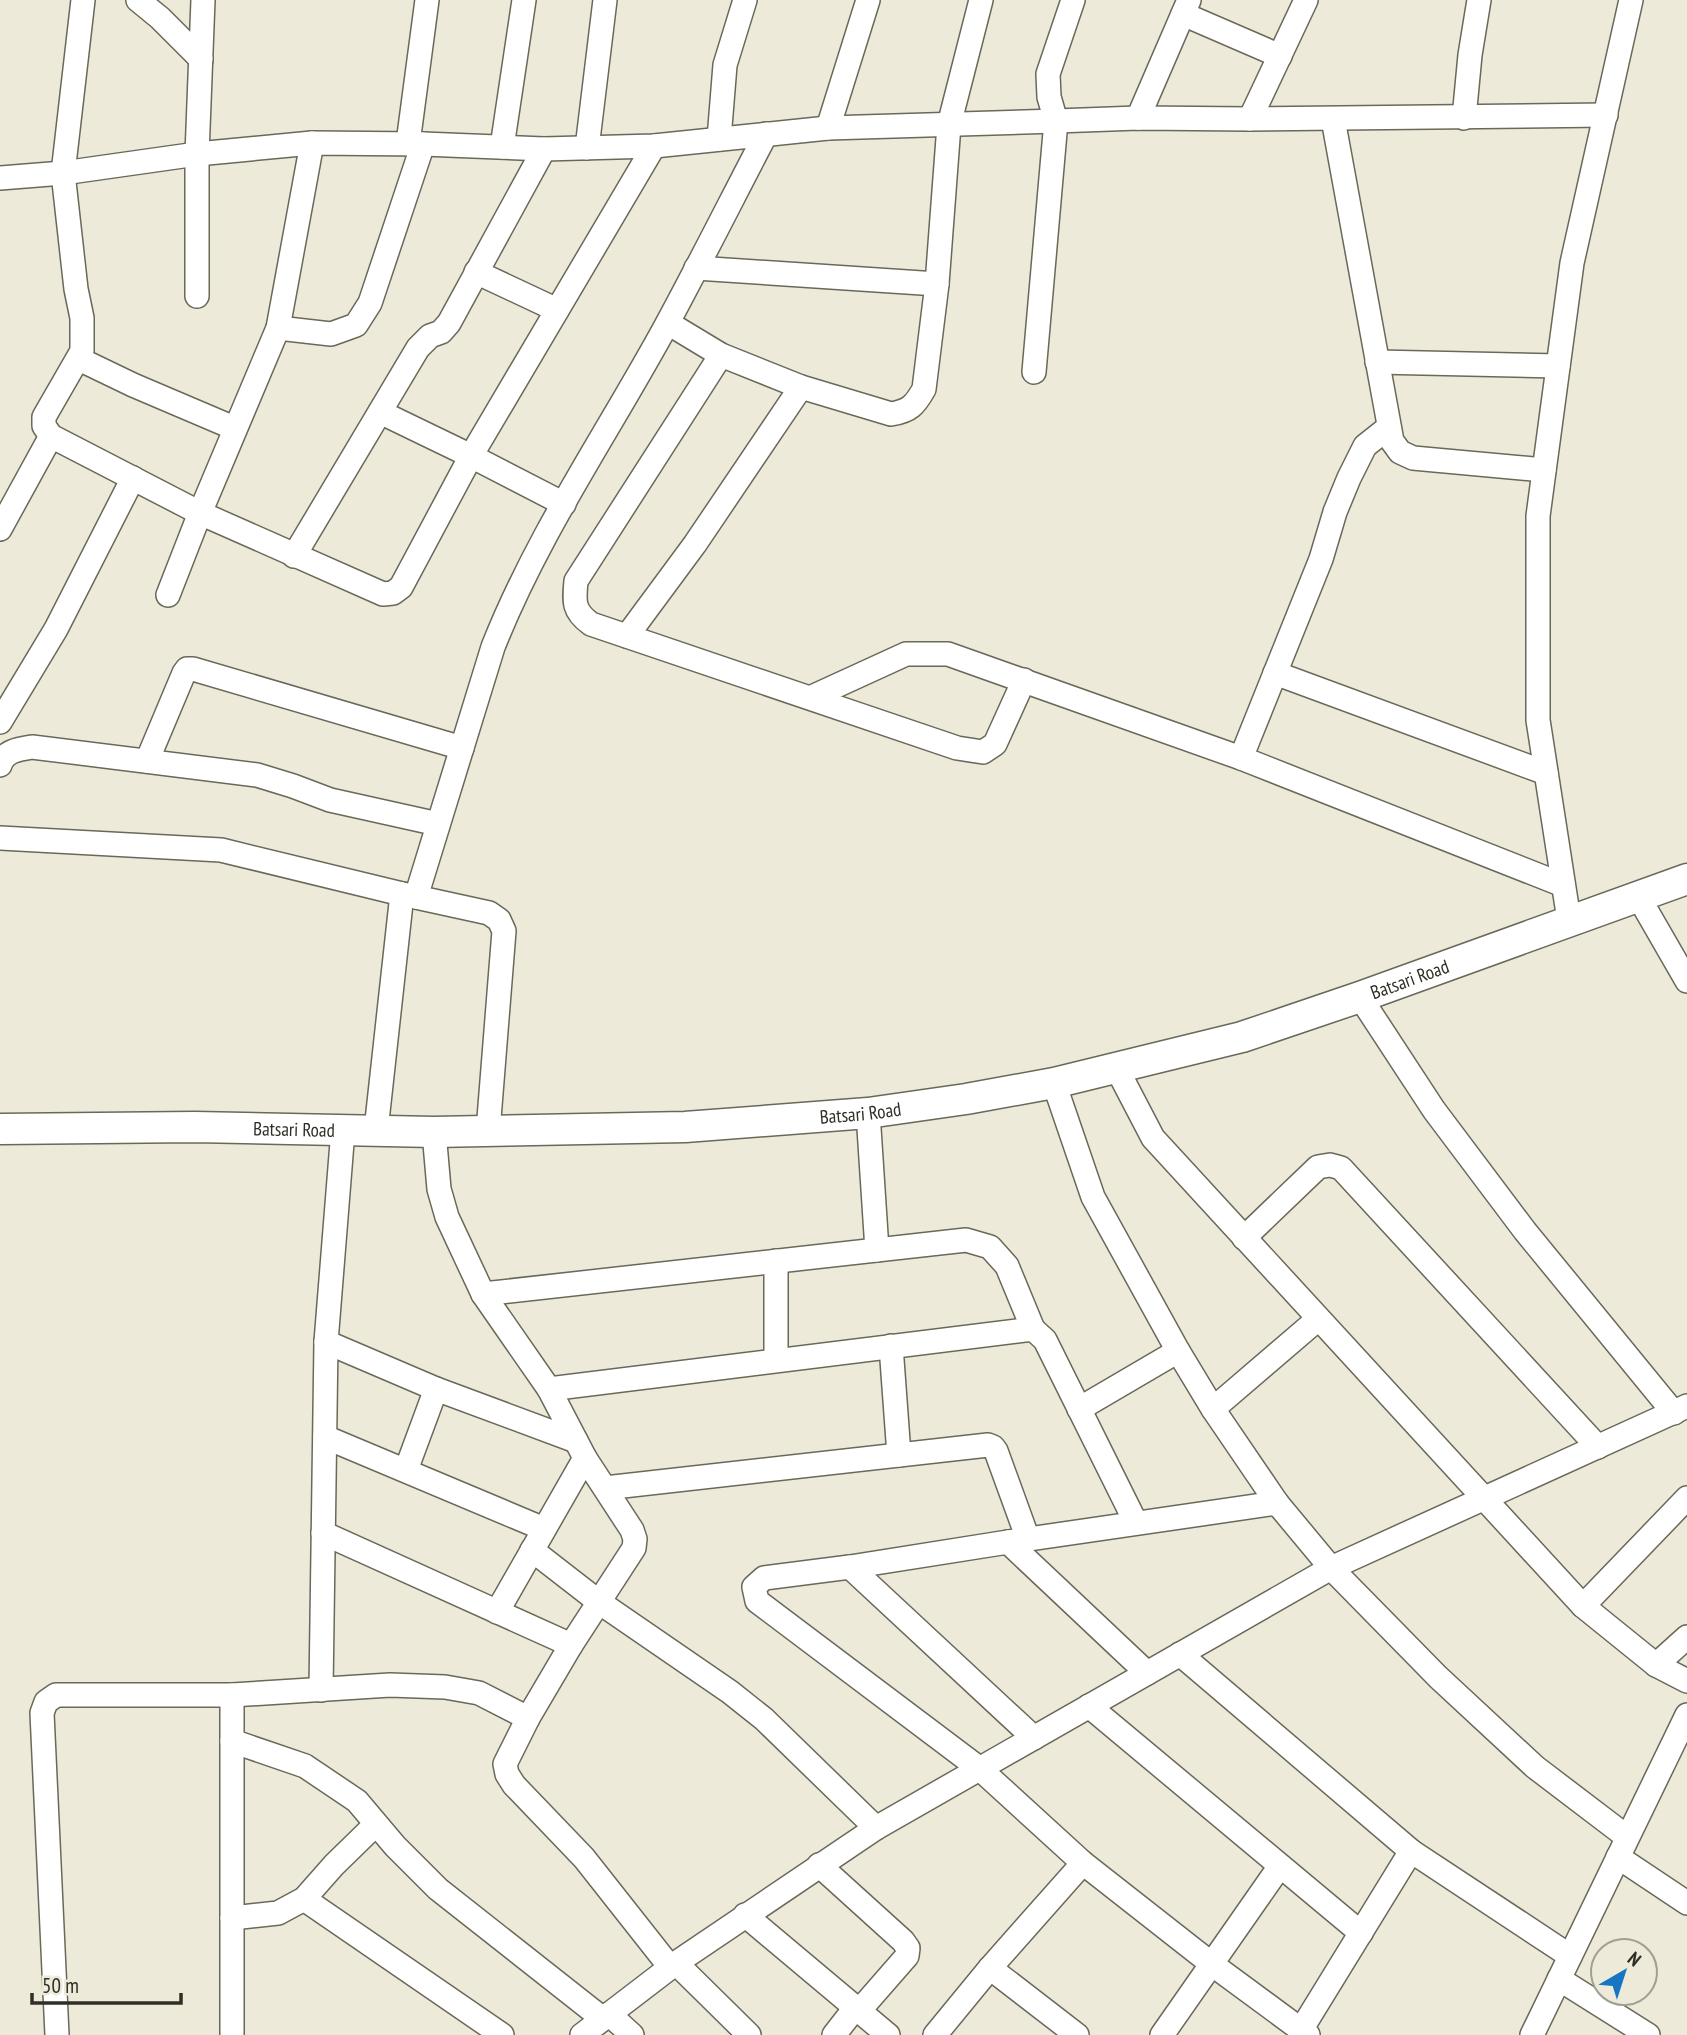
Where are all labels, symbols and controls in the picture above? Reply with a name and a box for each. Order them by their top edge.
street label: Batsari Road [1367,954,1452,1004]
street label: Batsari Road [819,1096,903,1129]
street label: Batsari Road [253,1116,335,1142]
north arrow [1589,1937,1659,2007]
text: N [1623,1946,1646,1971]
scale bar [32,1962,180,2006]
text: 50 m [42,1972,79,1999]

